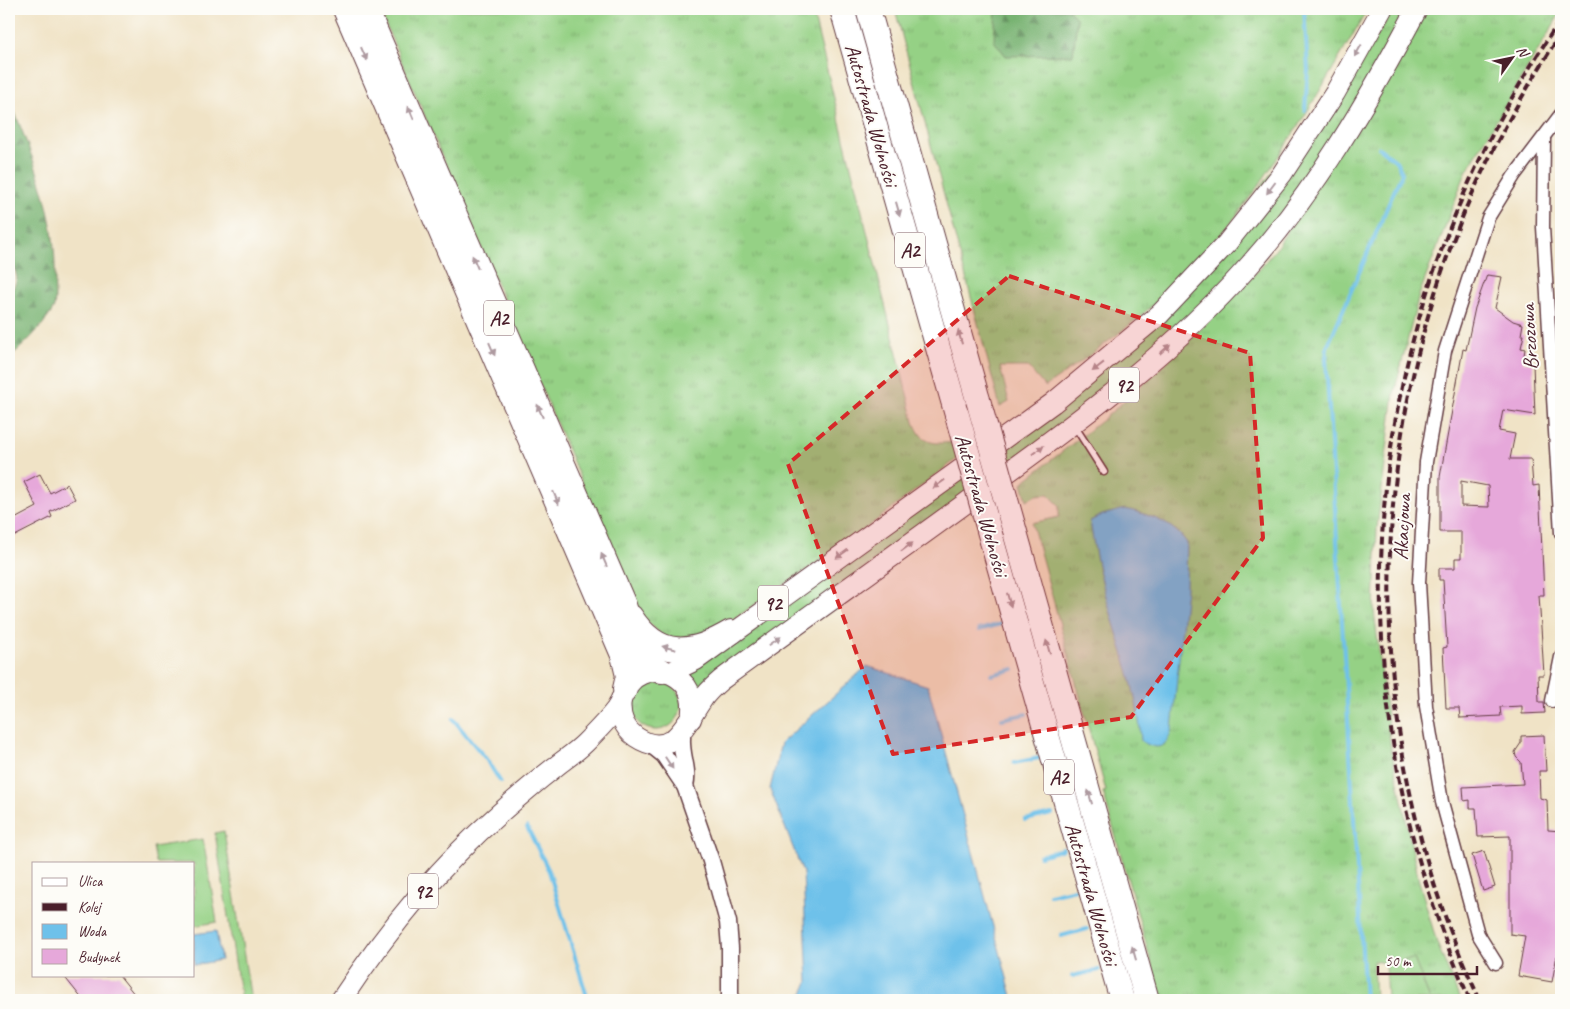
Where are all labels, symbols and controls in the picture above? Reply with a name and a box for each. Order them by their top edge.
north arrow [1488,32,1538,82]
street label: Autostrada Wolności [839,41,906,192]
text: N [1513,43,1533,61]
one-way arrow [1354,45,1363,58]
one-way arrow [360,47,368,61]
one-way arrow [406,106,414,120]
one-way arrow [1266,181,1276,195]
one-way arrow [895,202,903,217]
road number: A2 [895,232,925,268]
one-way arrow [471,255,479,269]
road number: A2 [484,300,514,336]
street label: Brzozowa [1514,301,1544,371]
one-way arrow [956,329,964,344]
one-way arrow [489,342,497,356]
one-way arrow [1159,343,1171,355]
one-way arrow [1092,362,1105,373]
road number: 92 [1109,368,1139,402]
one-way arrow [535,404,543,418]
street label: Autostrada Wolności [949,431,1016,582]
one-way arrow [1031,445,1044,456]
one-way arrow [932,479,946,489]
one-way arrow [553,491,561,505]
street label: Akacjowa [1387,491,1417,561]
one-way arrow [900,541,913,552]
one-way arrow [836,549,849,560]
one-way arrow [600,553,608,567]
road number: 92 [758,586,788,620]
one-way arrow [1006,593,1014,608]
one-way arrow [768,636,781,647]
one-way arrow [1043,640,1051,655]
one-way arrow [662,643,677,651]
one-way arrow [664,756,674,769]
road number: A2 [1044,760,1074,794]
one-way arrow [1085,789,1093,804]
street label: Autostrada Wolności [1059,820,1126,971]
legend [32,862,195,976]
text: Ulica [78,872,103,891]
road number: 92 [408,874,438,908]
text: Kolej [78,898,102,917]
text: Woda [78,922,107,941]
scale bar [1378,944,1476,976]
one-way arrow [1129,946,1137,961]
text: Budynek [78,948,121,967]
text: 50 m [1385,952,1412,971]

